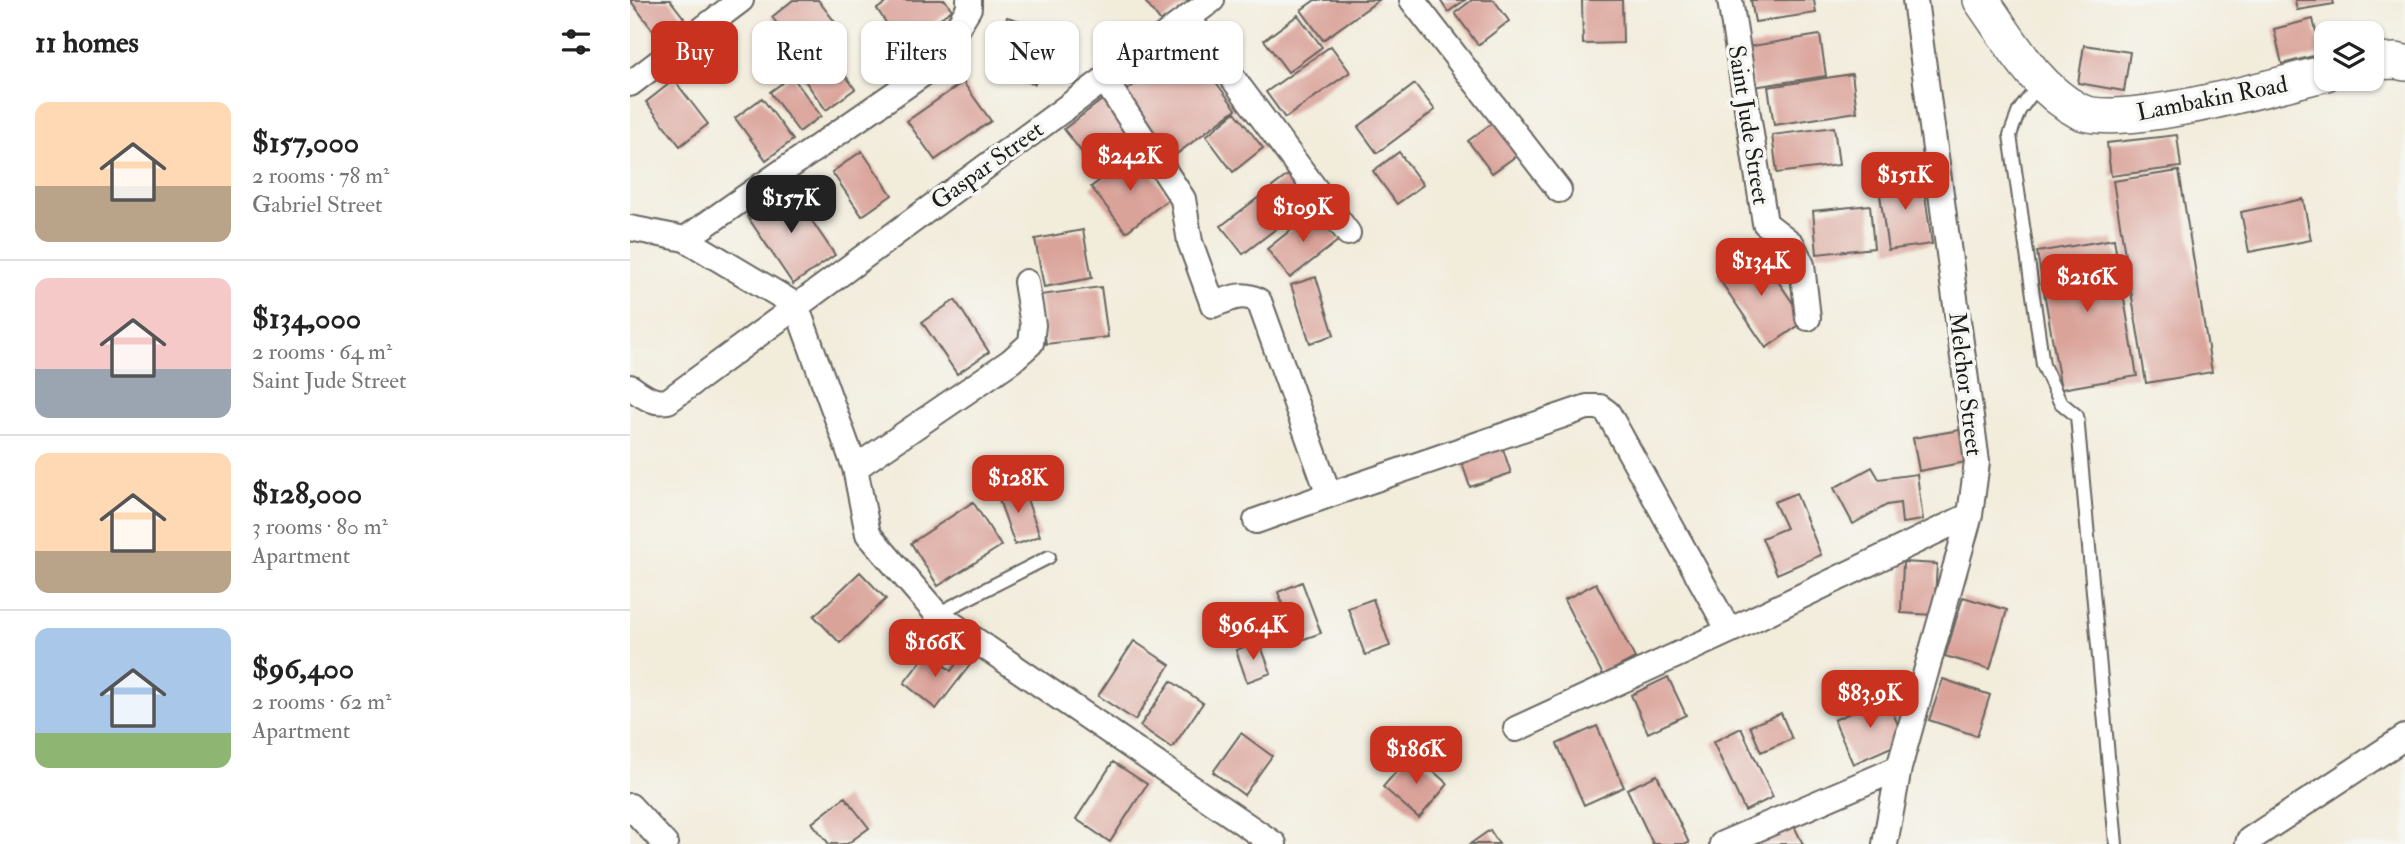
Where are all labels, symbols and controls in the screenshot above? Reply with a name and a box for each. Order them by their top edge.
chip: Buy [651,21,738,84]
chip: Rent [752,21,847,84]
chip: Filters [861,21,971,84]
chip: New [985,21,1079,84]
chip: Apartment [1093,21,1243,84]
map controls [2314,21,2384,91]
button: layers [2314,21,2384,91]
icon: filters [557,23,595,61]
text: 11 homes [35,24,139,61]
street label: Saint Jude Street [1721,43,1776,207]
street label: Lambakin Road [2134,69,2290,128]
street label: Gaspar Street [925,114,1050,217]
text: $157,000 [252,124,359,161]
icon: home [91,130,175,214]
pin: $242K [1081,134,1179,193]
text: $242K [1098,141,1162,170]
pin: $151K [1856,152,1954,212]
text: $151K [1877,160,1933,189]
text: 2 rooms · 78 m² [252,161,390,190]
pin: $157K [742,176,840,235]
text: $157K [762,183,820,212]
pin: $109K [1254,184,1352,244]
text: Gabriel Street [252,190,382,219]
text: $109K [1273,192,1333,221]
pin: $134K [1712,238,1810,298]
text: $134K [1732,246,1790,275]
pin: $216K [2038,254,2136,314]
text: $216K [2057,262,2117,291]
text: $134,000 [252,300,361,337]
icon: home [91,306,175,390]
street label: Melchor Street [1941,310,1990,458]
text: 2 rooms · 64 m² [252,337,392,366]
text: Saint Jude Street [252,366,406,395]
pin: $128K [969,456,1067,515]
text: $128K [988,463,1048,492]
text: $128,000 [252,475,362,512]
icon: home [91,481,175,565]
text: 3 rooms · 80 m² [252,512,388,541]
text: Apartment [252,541,350,570]
pin: $96.4K [1196,602,1310,662]
text: $96.4K [1218,610,1288,639]
pin: $166K [886,620,984,679]
text: $166K [905,627,965,656]
text: $96,400 [252,650,354,687]
icon: home [91,656,175,740]
pin: $83.9K [1813,670,1927,730]
text: $83.9K [1838,678,1902,707]
text: 2 rooms · 62 m² [252,687,391,716]
text: Apartment [252,716,350,745]
pin: $186K [1367,726,1465,786]
text: $186K [1386,734,1446,763]

